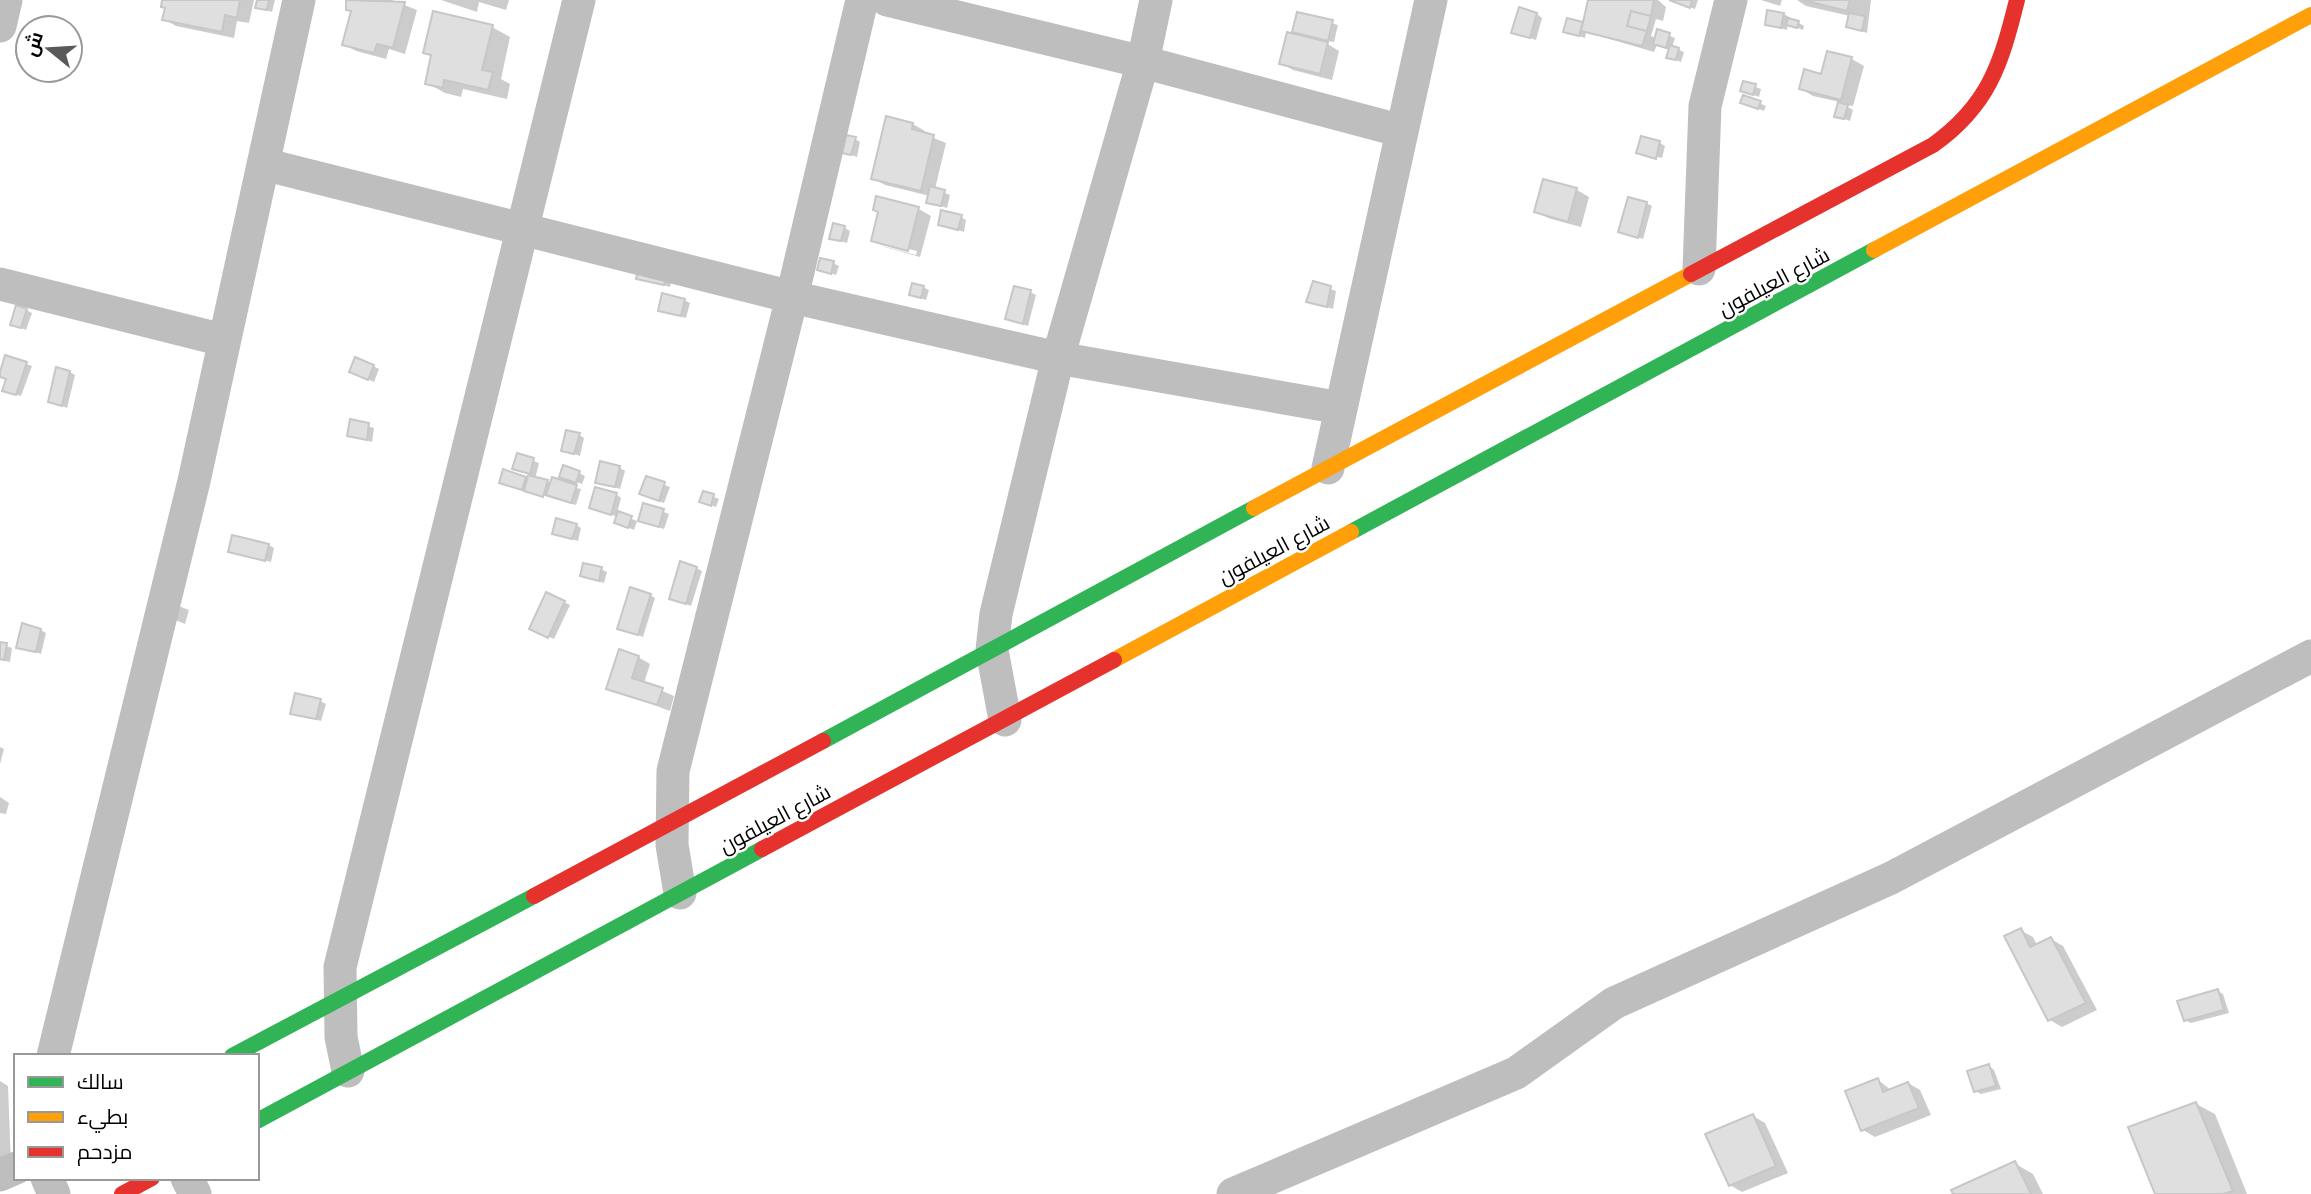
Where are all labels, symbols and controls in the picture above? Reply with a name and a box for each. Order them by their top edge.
north arrow [14,14,84,84]
text: ش [19,29,48,59]
street label: شارع العيلفون [1714,243,1835,323]
street label: شارع العيلفون [1214,511,1335,591]
street label: شارع العيلفون [715,780,836,860]
legend [14,1054,259,1180]
text: سالك [77,1070,124,1094]
text: بطيء [77,1105,128,1133]
text: مزدحم [77,1140,132,1166]

